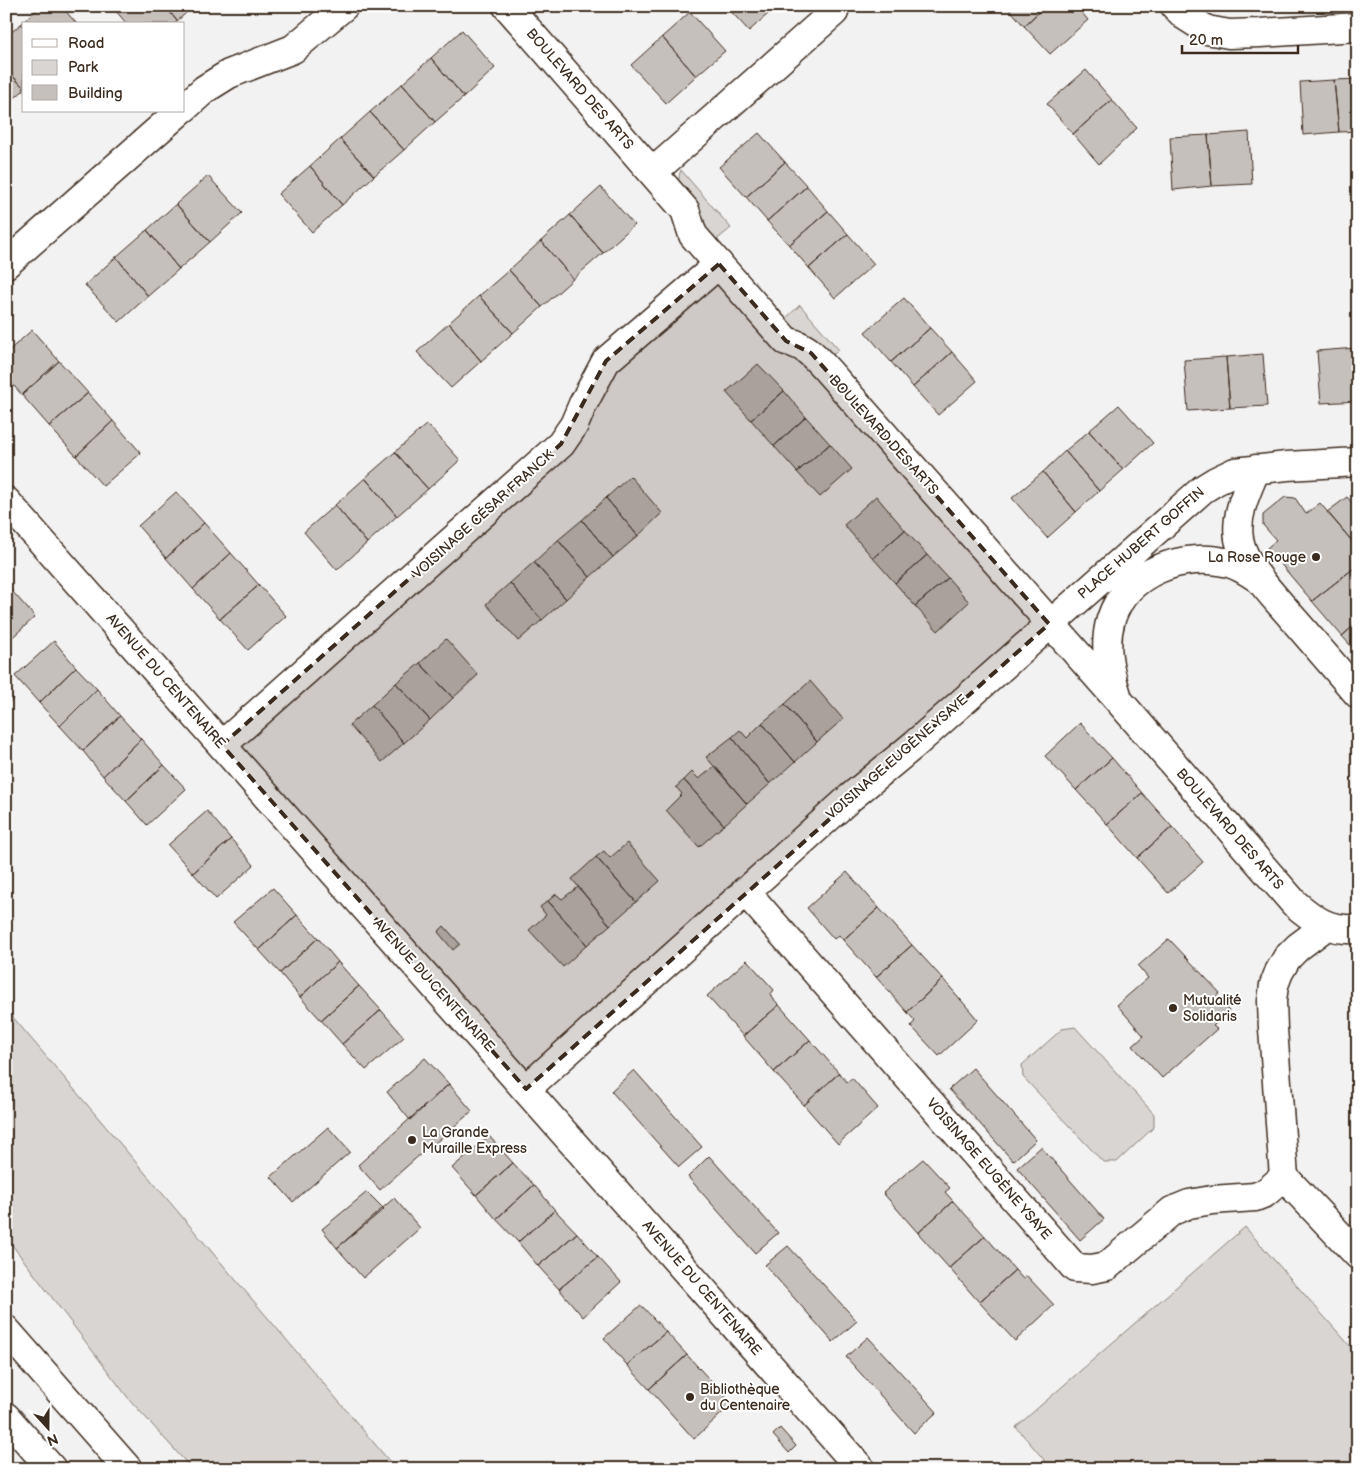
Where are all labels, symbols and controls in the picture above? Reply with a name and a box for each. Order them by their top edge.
legend [22,22,185,112]
scale bar [1182,22,1298,54]
street label: BOULEVARD DES ARTS [523,25,637,153]
text: 20 m [1189,31,1223,50]
text: Road [68,34,104,53]
text: Park [68,58,99,77]
text: Building [68,84,123,103]
street label: BOULEVARD DES ARTS [826,372,942,498]
street label: VOISINAGE CÉSAR FRANCK [408,445,558,582]
street label: PLACE HUBERT GOFFIN [1074,483,1208,603]
place label: La Rose Rouge [1208,549,1306,566]
marker: La Rose Rouge [1310,551,1322,563]
street label: AVENUE DU CENTENAIRE [103,610,229,752]
street label: VOISINAGE EUGÈNE YSAYE [822,690,971,823]
street label: BOULEVARD DES ARTS [1173,765,1287,893]
street label: AVENUE DU CENTENAIRE [370,915,498,1055]
place label: Mutualité Solidaris [1183,992,1242,1025]
marker: Mutualité Solidaris [1167,1002,1179,1014]
street label: VOISINAGE EUGÈNE YSAYE [923,1094,1056,1243]
place label: La Grande Muraille Express [422,1124,527,1157]
marker: La Grande Muraille Express [406,1134,418,1146]
street label: AVENUE DU CENTENAIRE [639,1217,765,1359]
place label: Bibliothèque du Centenaire [700,1381,790,1414]
marker: Bibliothèque du Centenaire [684,1391,696,1403]
north arrow [22,1402,72,1452]
text: N [45,1430,60,1449]

